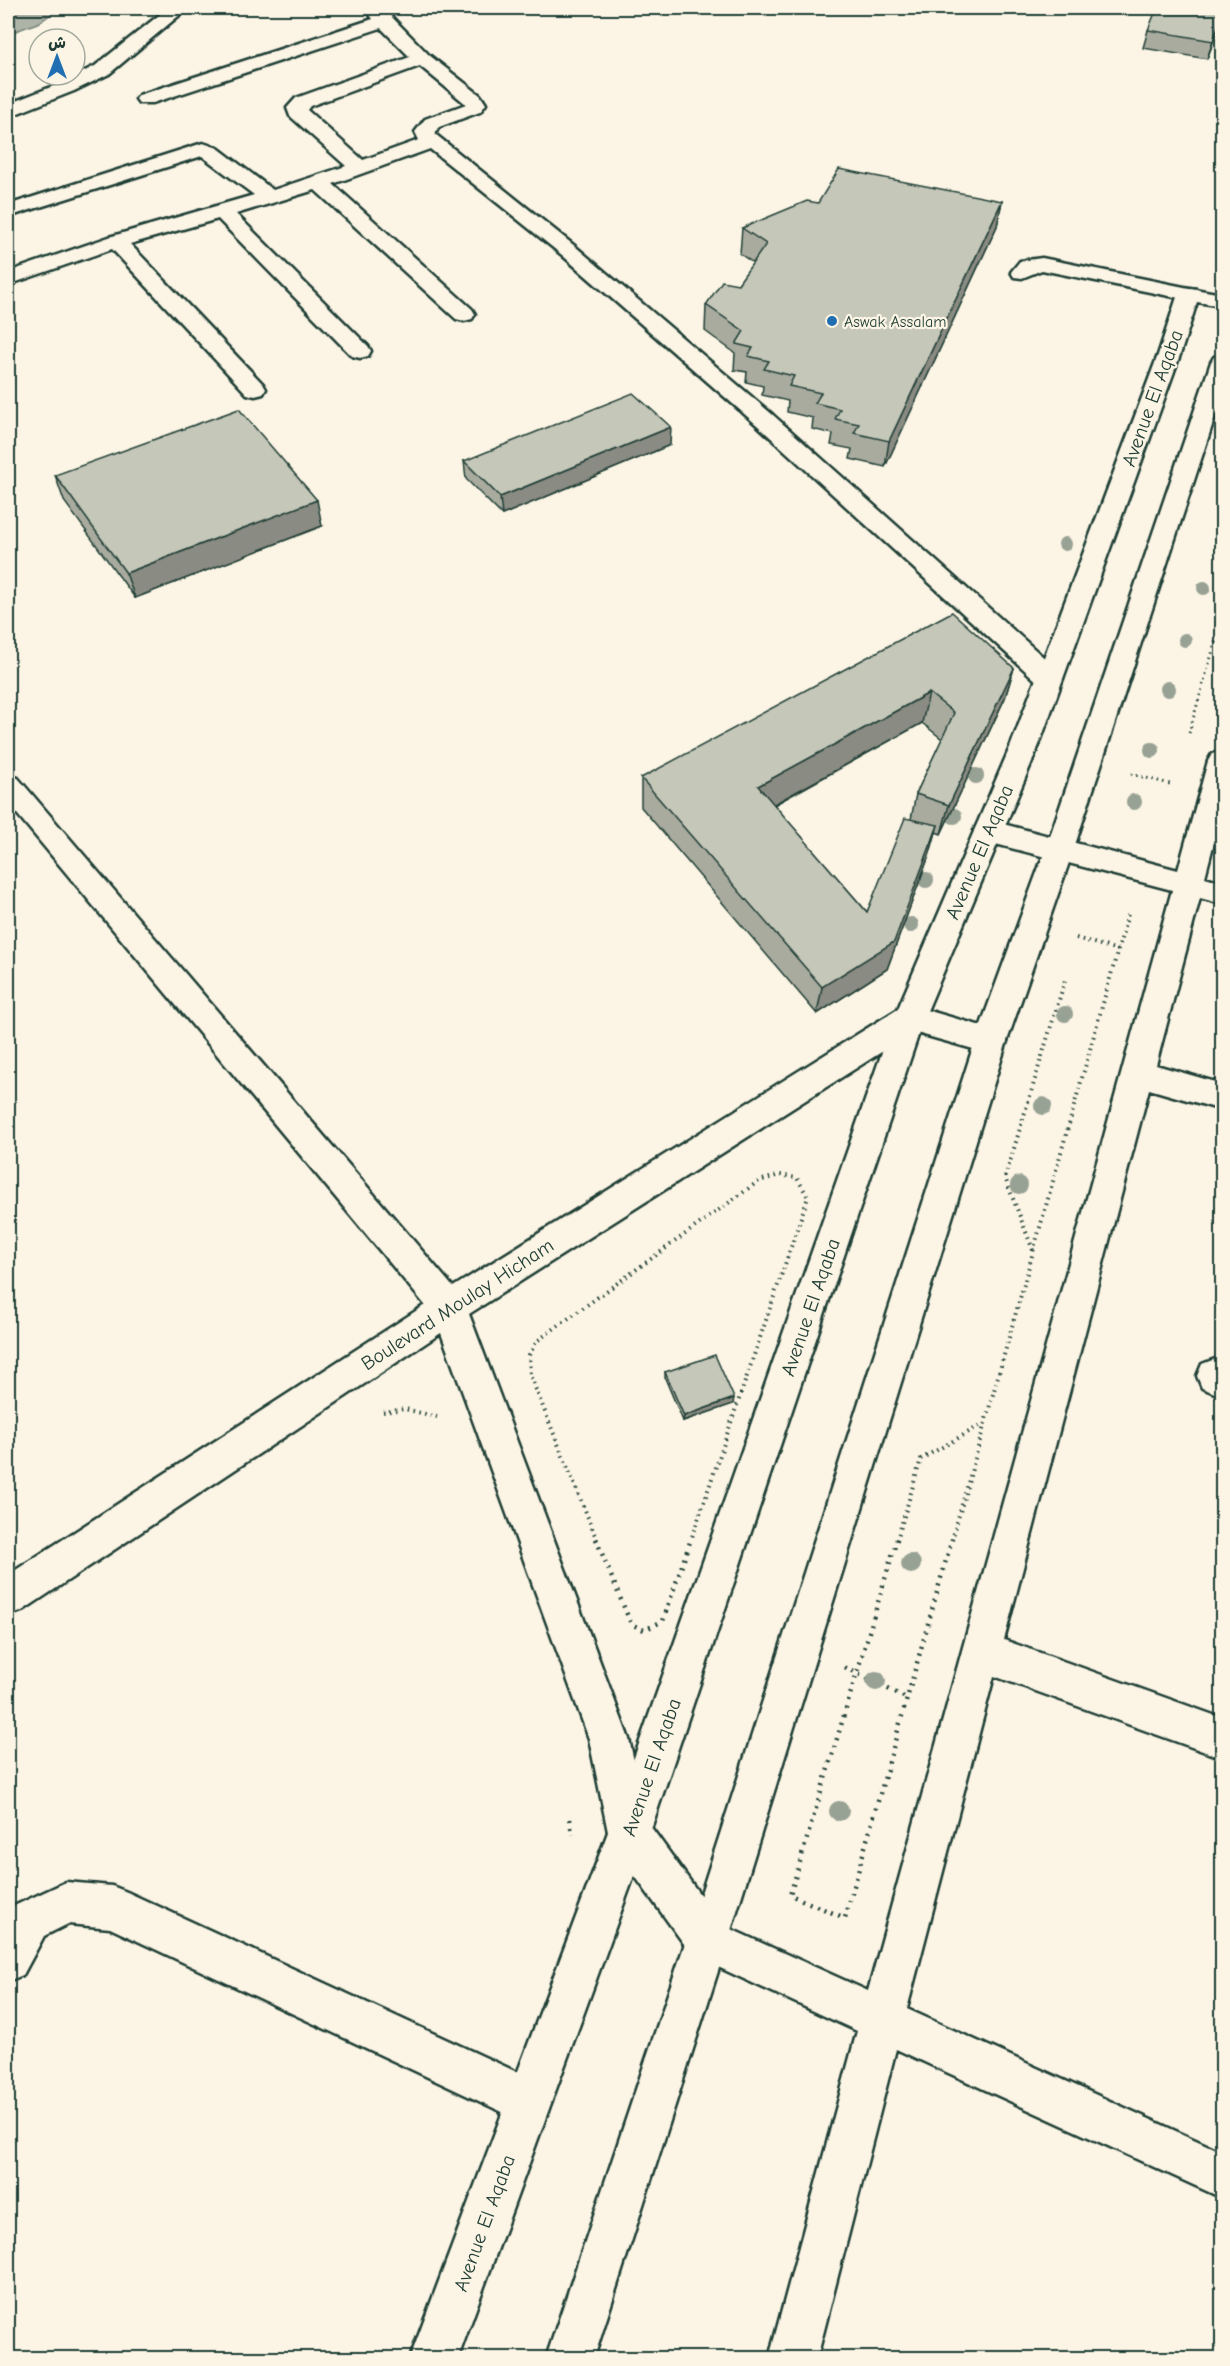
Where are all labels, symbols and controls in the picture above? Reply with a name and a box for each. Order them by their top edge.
north arrow [27,27,87,87]
text: ش [48,34,66,52]
place label: Aswak Assalam [844,313,946,331]
marker: Aswak Assalam [825,314,839,328]
street label: Avenue El Aqaba [1117,327,1188,470]
street label: Avenue El Aqaba [941,781,1018,923]
street label: Boulevard Moulay Hicham [357,1234,558,1375]
street label: Avenue El Aqaba [776,1235,845,1379]
street label: Avenue El Aqaba [617,1695,686,1839]
street label: Avenue El Aqaba [449,2152,520,2295]

